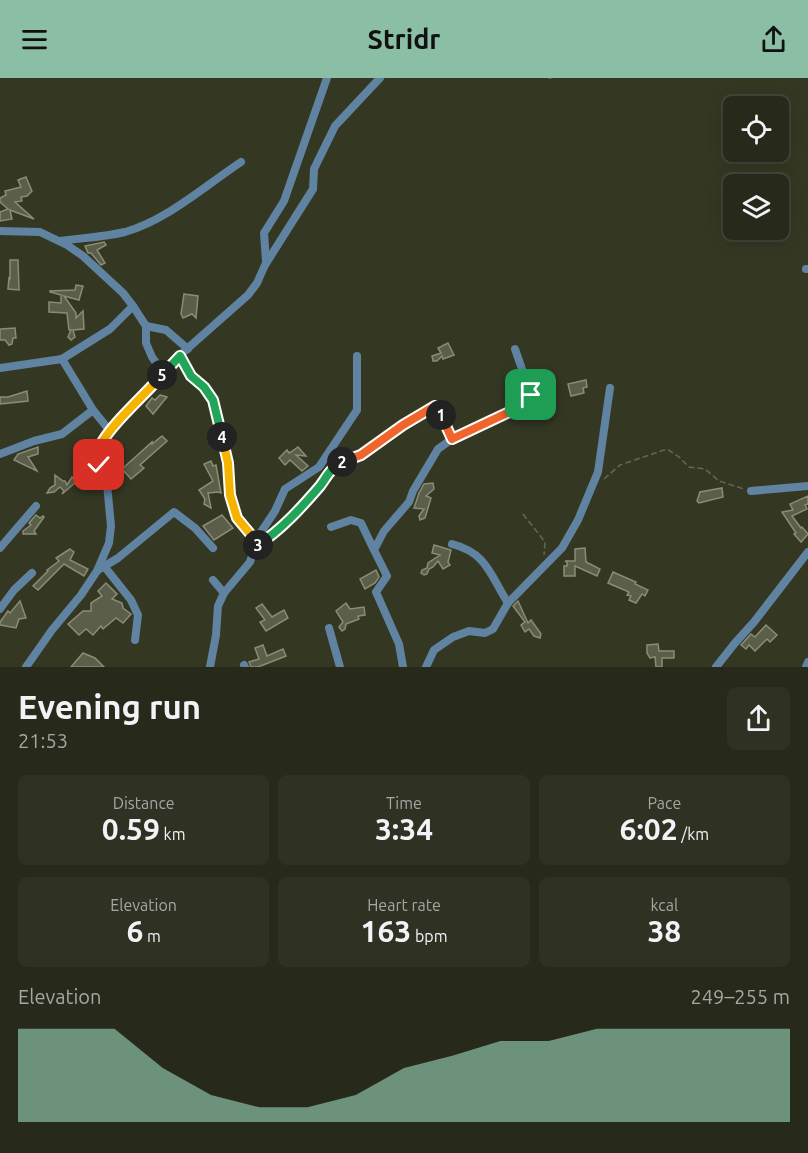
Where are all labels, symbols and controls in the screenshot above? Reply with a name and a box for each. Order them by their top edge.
icon: menu [18,23,51,56]
icon: share [757,23,790,56]
text: Stridr [368,24,440,54]
map controls [723,96,789,240]
button: locate [723,96,789,162]
button: layers [723,174,789,240]
pin: 5 [147,360,177,390]
text: 5 [157,366,167,384]
pin [505,369,556,420]
icon: arrive [514,378,547,411]
pin: 1 [426,400,456,430]
text: 1 [436,406,446,424]
pin: 4 [207,422,237,452]
text: 4 [217,428,227,446]
pin [73,439,124,490]
pin: 2 [327,447,357,477]
icon: check [82,448,115,481]
text: 2 [337,453,347,471]
pin: 3 [243,530,273,560]
text: 3 [253,536,263,554]
button: share [727,687,790,750]
text: Evening run [18,688,201,725]
text: 21:53 [18,729,68,752]
text: Distance [113,794,175,812]
text: Time [386,794,422,812]
text: Pace [647,794,681,812]
text: 0.59 [102,812,160,846]
text: 3:34 [375,812,433,846]
text: 6:02 [620,812,678,846]
text: km [160,825,186,843]
text: /km [678,825,709,843]
text: Elevation [110,896,177,914]
text: Heart rate [367,896,441,914]
text: kcal [651,896,678,914]
text: 6 [126,914,143,948]
text: 163 [361,914,411,948]
text: 38 [647,914,681,948]
text: m [143,927,161,945]
text: bpm [411,927,447,945]
text: Elevation [18,985,101,1008]
text: 249–255 m [691,985,790,1008]

